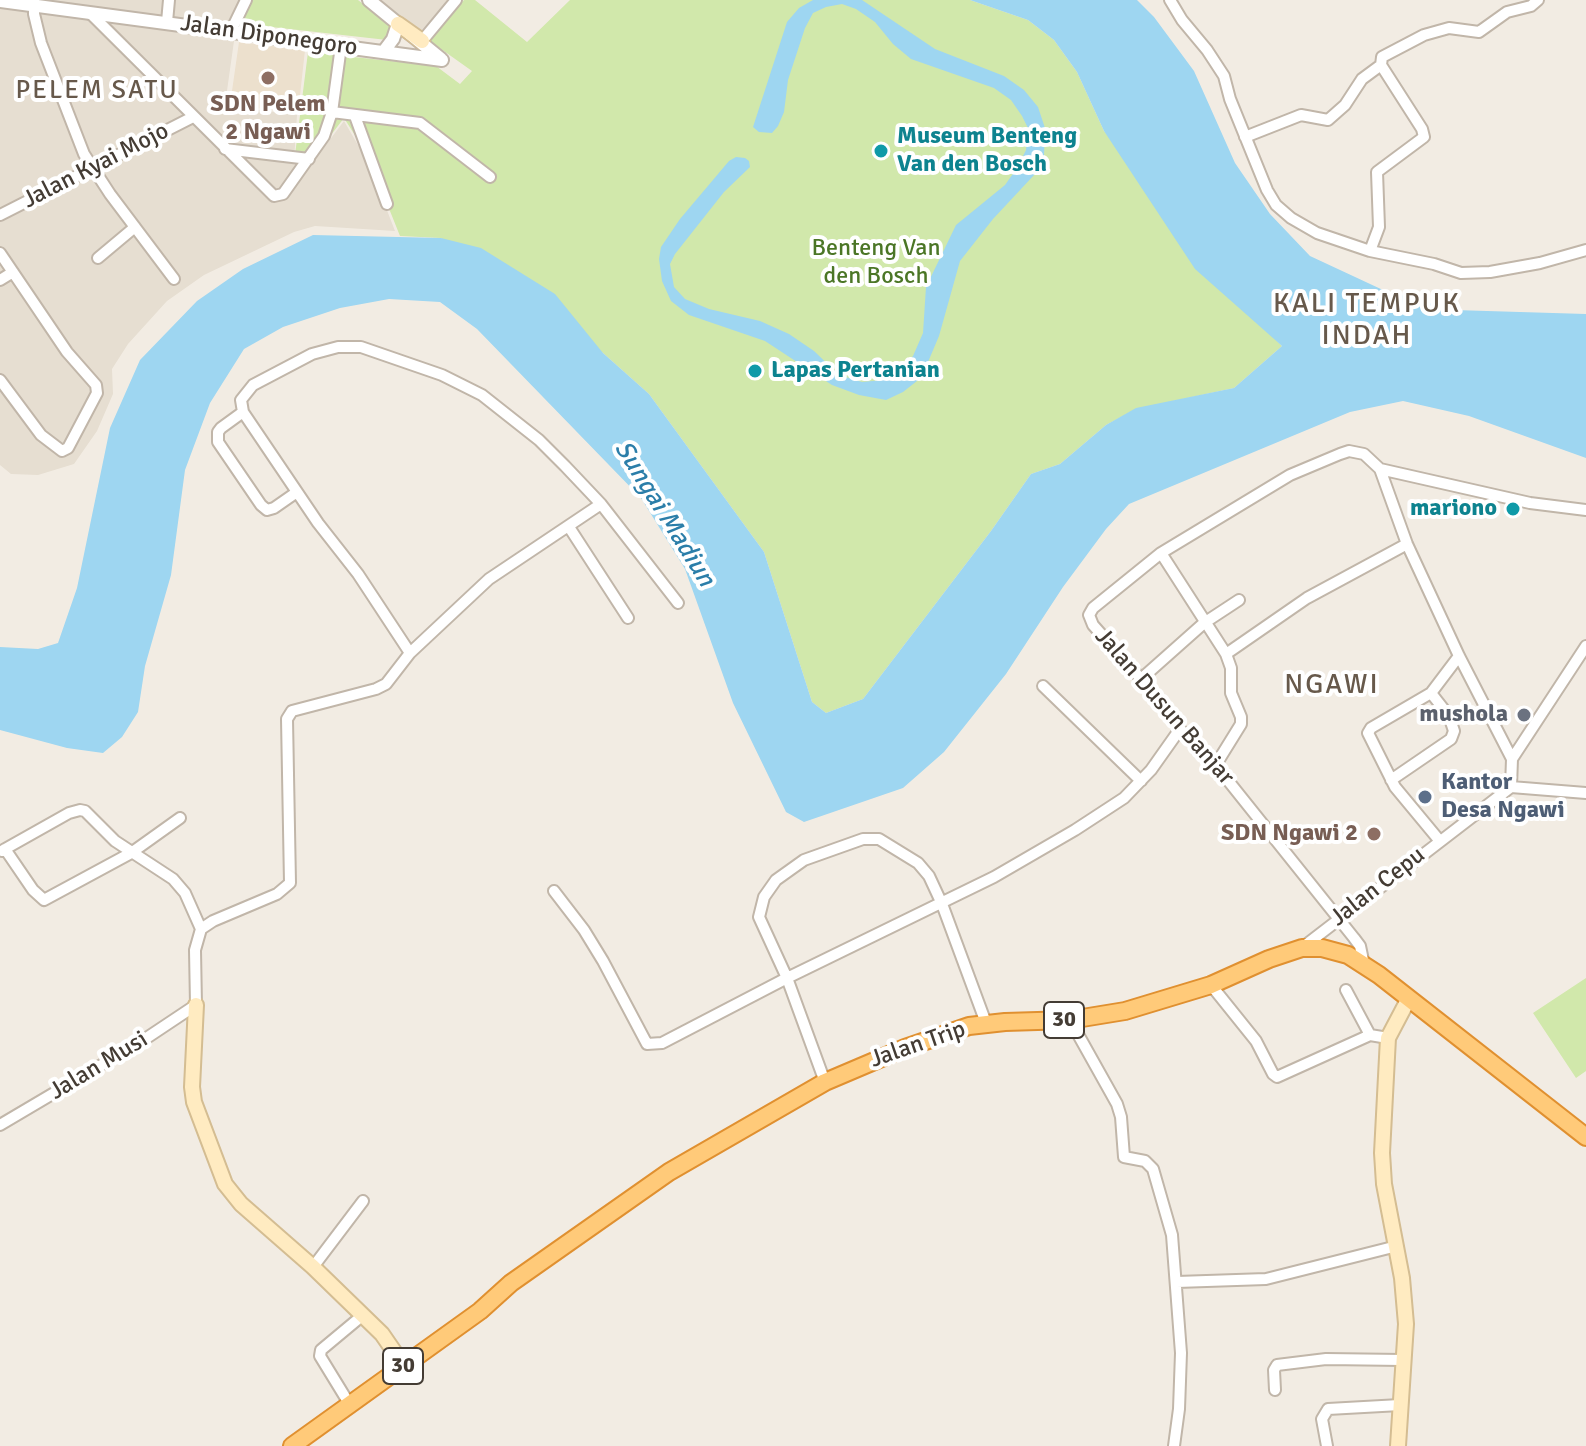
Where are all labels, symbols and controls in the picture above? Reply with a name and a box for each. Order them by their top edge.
street label: Jalan Diponegoro [179,9,359,63]
marker: SDN Pelem 2 Ngawi [259,69,277,87]
district label: PELEM SATU [15,75,179,107]
place label: SDN Pelem 2 Ngawi [210,91,326,147]
street label: Jalan Kyai Mojo [18,117,174,215]
place label: Museum Benteng Van den Bosch [897,123,1077,179]
marker: Museum Benteng Van den Bosch [872,142,890,160]
park label: Benteng Van den Bosch [812,235,940,291]
district label: KALI TEMPUK INDAH [1273,288,1461,354]
place label: Lapas Pertanian [771,357,940,385]
marker: Lapas Pertanian [746,362,764,380]
water label: Sungai Madiun [607,435,721,593]
place label: mariono [1410,495,1497,523]
marker: mariono [1504,500,1522,518]
street label: Jalan Dusun Banjar [1088,623,1240,791]
district label: NGAWI [1284,669,1380,703]
place label: mushola [1419,701,1508,729]
marker: mushola [1515,706,1533,724]
place label: Kantor Desa Ngawi [1441,769,1565,825]
marker: Kantor Desa Ngawi [1416,788,1434,806]
place label: SDN Ngawi 2 [1221,820,1358,848]
marker: SDN Ngawi 2 [1365,825,1383,843]
street label: Jalan Cepu [1325,841,1431,933]
road number: 30 [1044,1002,1084,1038]
street label: Jalan Trip [866,1015,970,1075]
street label: Jalan Musi [45,1025,153,1107]
road number: 30 [383,1348,423,1384]

